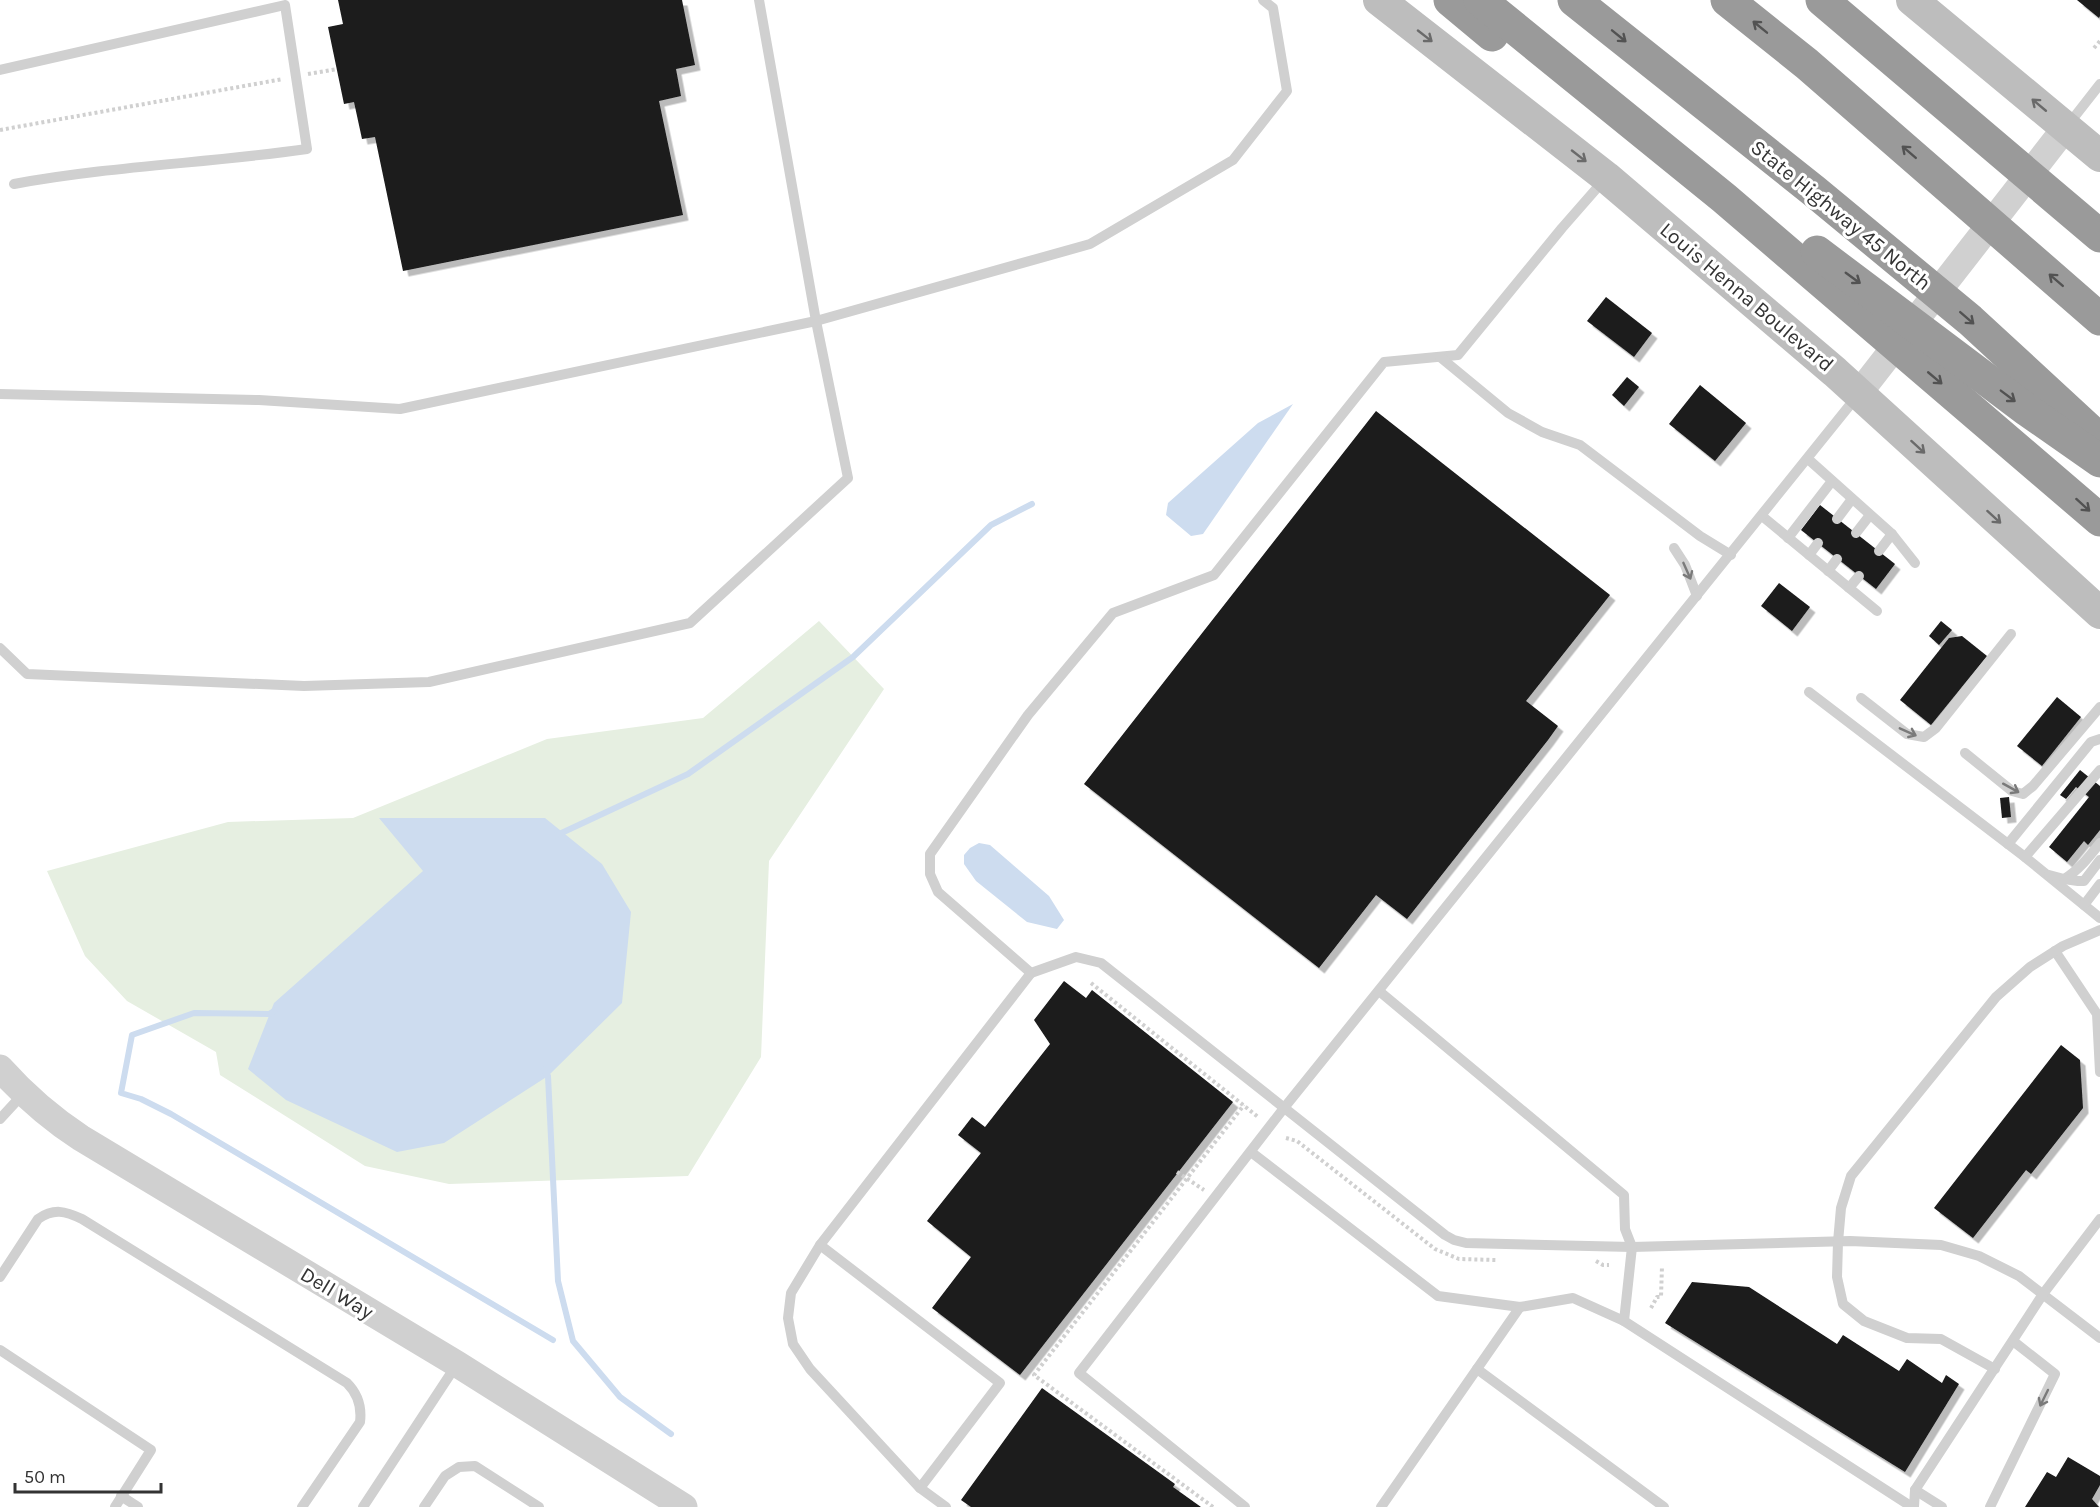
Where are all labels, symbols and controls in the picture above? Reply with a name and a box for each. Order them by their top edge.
one-way arrow [1752,20,1768,33]
one-way arrow [1417,29,1433,42]
one-way arrow [1611,30,1627,43]
one-way arrow [2031,98,2047,111]
street label: State Highway 45 North [1746,135,1936,295]
one-way arrow [1902,145,1917,159]
one-way arrow [1571,149,1587,162]
street label: Louis Henna Boulevard [1655,217,1839,377]
one-way arrow [1844,272,1860,284]
one-way arrow [2049,273,2064,287]
one-way arrow [1959,311,1974,325]
one-way arrow [1927,372,1943,385]
one-way arrow [2000,389,2016,402]
one-way arrow [1910,440,1925,454]
one-way arrow [2076,498,2091,512]
one-way arrow [1987,510,2002,524]
one-way arrow [1682,562,1693,580]
one-way arrow [1898,727,1916,738]
one-way arrow [2002,782,2019,794]
street label: Dell Way [296,1262,378,1324]
one-way arrow [2037,1388,2049,1406]
scale bar [15,1456,160,1494]
text: 50 m [24,1466,66,1488]

